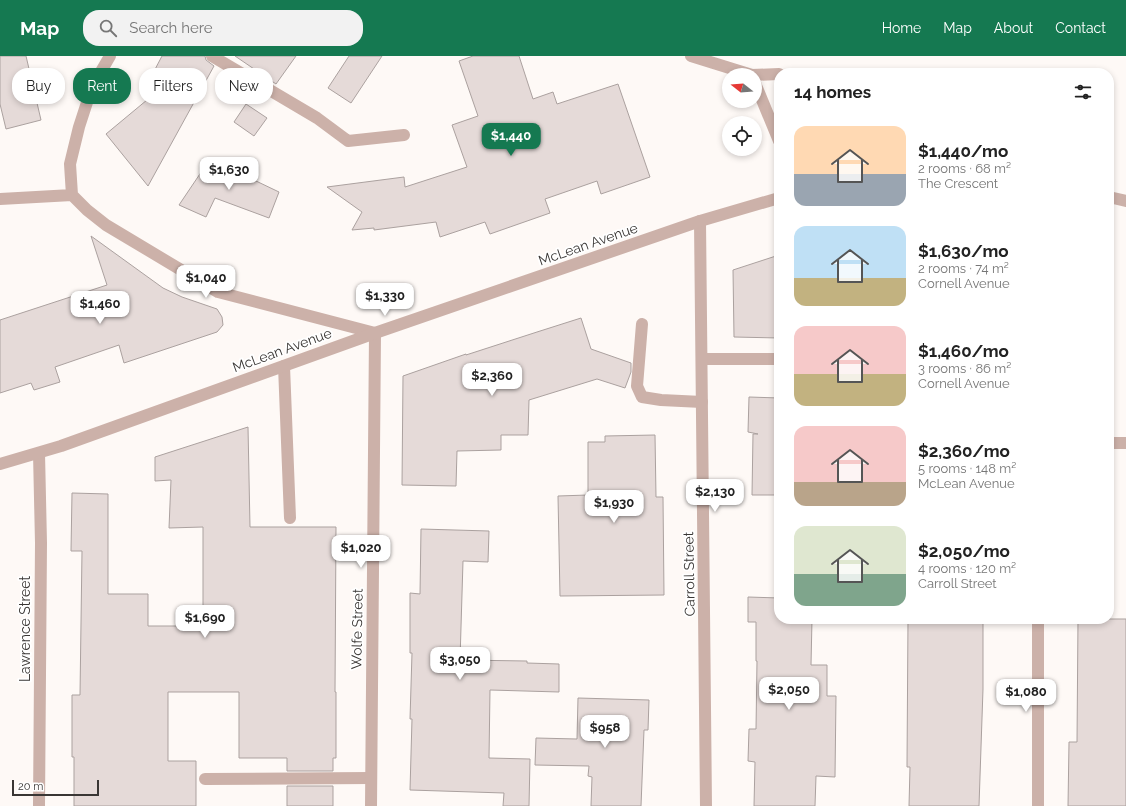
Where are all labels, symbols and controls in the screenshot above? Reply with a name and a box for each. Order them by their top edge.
search box [83,10,363,46]
text: Map [20,17,59,39]
icon: search [97,17,119,39]
text: Search here [129,19,213,37]
text: Home [882,20,921,36]
text: Map [943,20,972,36]
text: About [994,20,1033,36]
text: Contact [1055,20,1106,36]
chip: Buy [12,68,65,104]
chip: Rent [73,68,131,104]
chip: Filters [139,68,207,104]
chip: New [215,68,273,104]
north arrow [722,68,762,108]
map controls [722,68,762,156]
icon: filters [1072,81,1094,103]
text: 14 homes [794,82,871,102]
button: locate [722,116,762,156]
pin: $1,440 [478,123,544,157]
text: $1,440 [491,128,531,143]
text: $1,440/mo [918,141,1008,161]
icon: home [826,142,874,190]
pin: $1,630 [196,157,262,191]
text: 2 rooms · 68 m² [918,161,1011,176]
text: $1,630 [209,162,249,177]
text: The Crescent [918,176,998,191]
street label: McLean Avenue [536,219,640,269]
text: $1,630/mo [918,241,1009,261]
icon: home [826,242,874,290]
text: 2 rooms · 74 m² [918,261,1009,276]
pin: $1,040 [173,265,239,299]
text: $1,040 [185,270,227,285]
text: Cornell Avenue [918,276,1010,291]
pin: $1,330 [352,283,418,317]
text: $1,330 [365,288,405,303]
pin: $1,460 [67,291,133,325]
text: $1,460 [80,296,120,311]
street label: McLean Avenue [230,325,334,375]
text: $1,460/mo [918,341,1009,361]
icon: home [826,342,874,390]
text: 3 rooms · 86 m² [918,361,1011,376]
pin: $2,360 [459,363,525,397]
text: $2,360 [471,368,513,383]
text: Cornell Avenue [918,376,1010,391]
text: $2,360/mo [918,441,1010,461]
icon: home [826,442,874,490]
text: 5 rooms · 148 m² [918,461,1016,476]
text: McLean Avenue [918,476,1015,491]
pin: $2,130 [682,479,748,513]
text: $2,130 [695,484,735,499]
pin: $1,930 [581,490,647,524]
text: $1,930 [594,495,634,510]
street label: Carroll Street [680,531,698,617]
pin: $1,020 [328,535,394,569]
text: $1,020 [341,540,381,555]
text: $2,050/mo [918,541,1010,561]
icon: home [826,542,874,590]
text: 4 rooms · 120 m² [918,561,1016,576]
street label: Lawrence Street [17,576,33,682]
text: Carroll Street [918,576,997,591]
street label: Wolfe Street [348,588,366,670]
pin: $1,690 [172,605,238,639]
text: $1,690 [184,610,226,625]
pin: $3,050 [427,647,493,681]
text: $3,050 [439,652,481,667]
pin: $2,050 [756,677,822,711]
pin: $1,080 [993,679,1059,713]
text: $2,050 [768,682,810,697]
text: $1,080 [1005,684,1047,699]
pin: $958 [581,715,629,749]
text: $958 [590,720,620,735]
scale bar [12,778,99,797]
text: 20 m [18,780,43,793]

